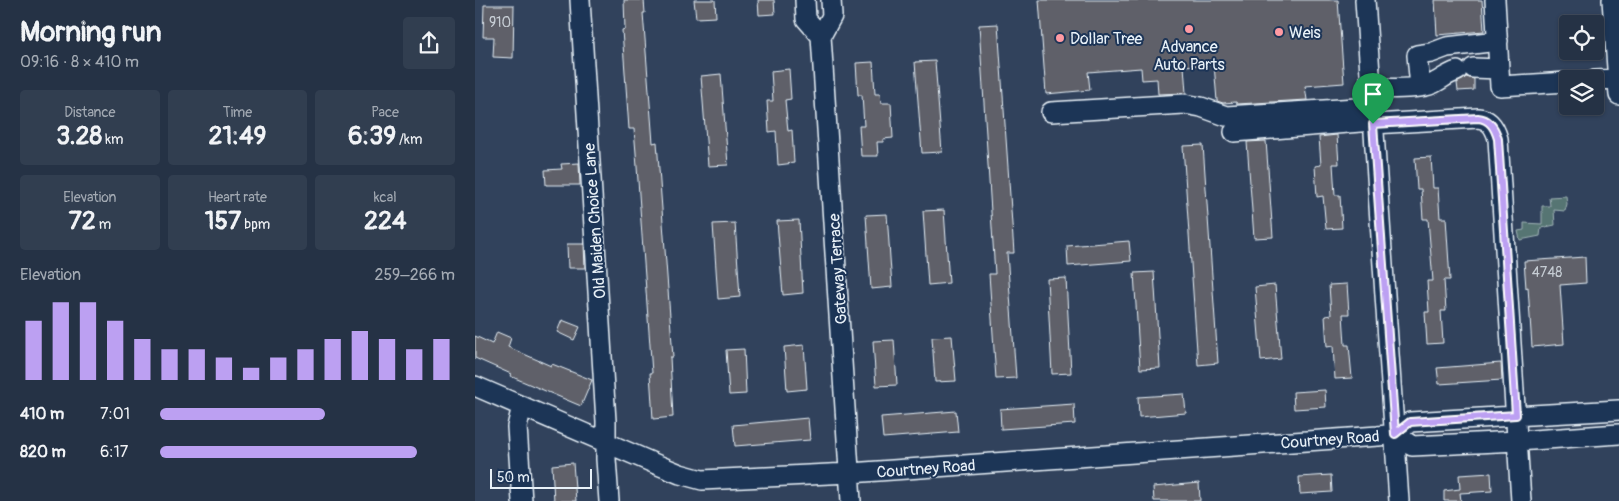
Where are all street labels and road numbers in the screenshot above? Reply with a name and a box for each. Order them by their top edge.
street label: Old Maiden Choice Lane [580,142,610,300]
street label: Gateway Terrace [824,213,852,325]
street label: Courtney Road [1280,427,1380,453]
street label: Courtney Road [876,456,976,482]

